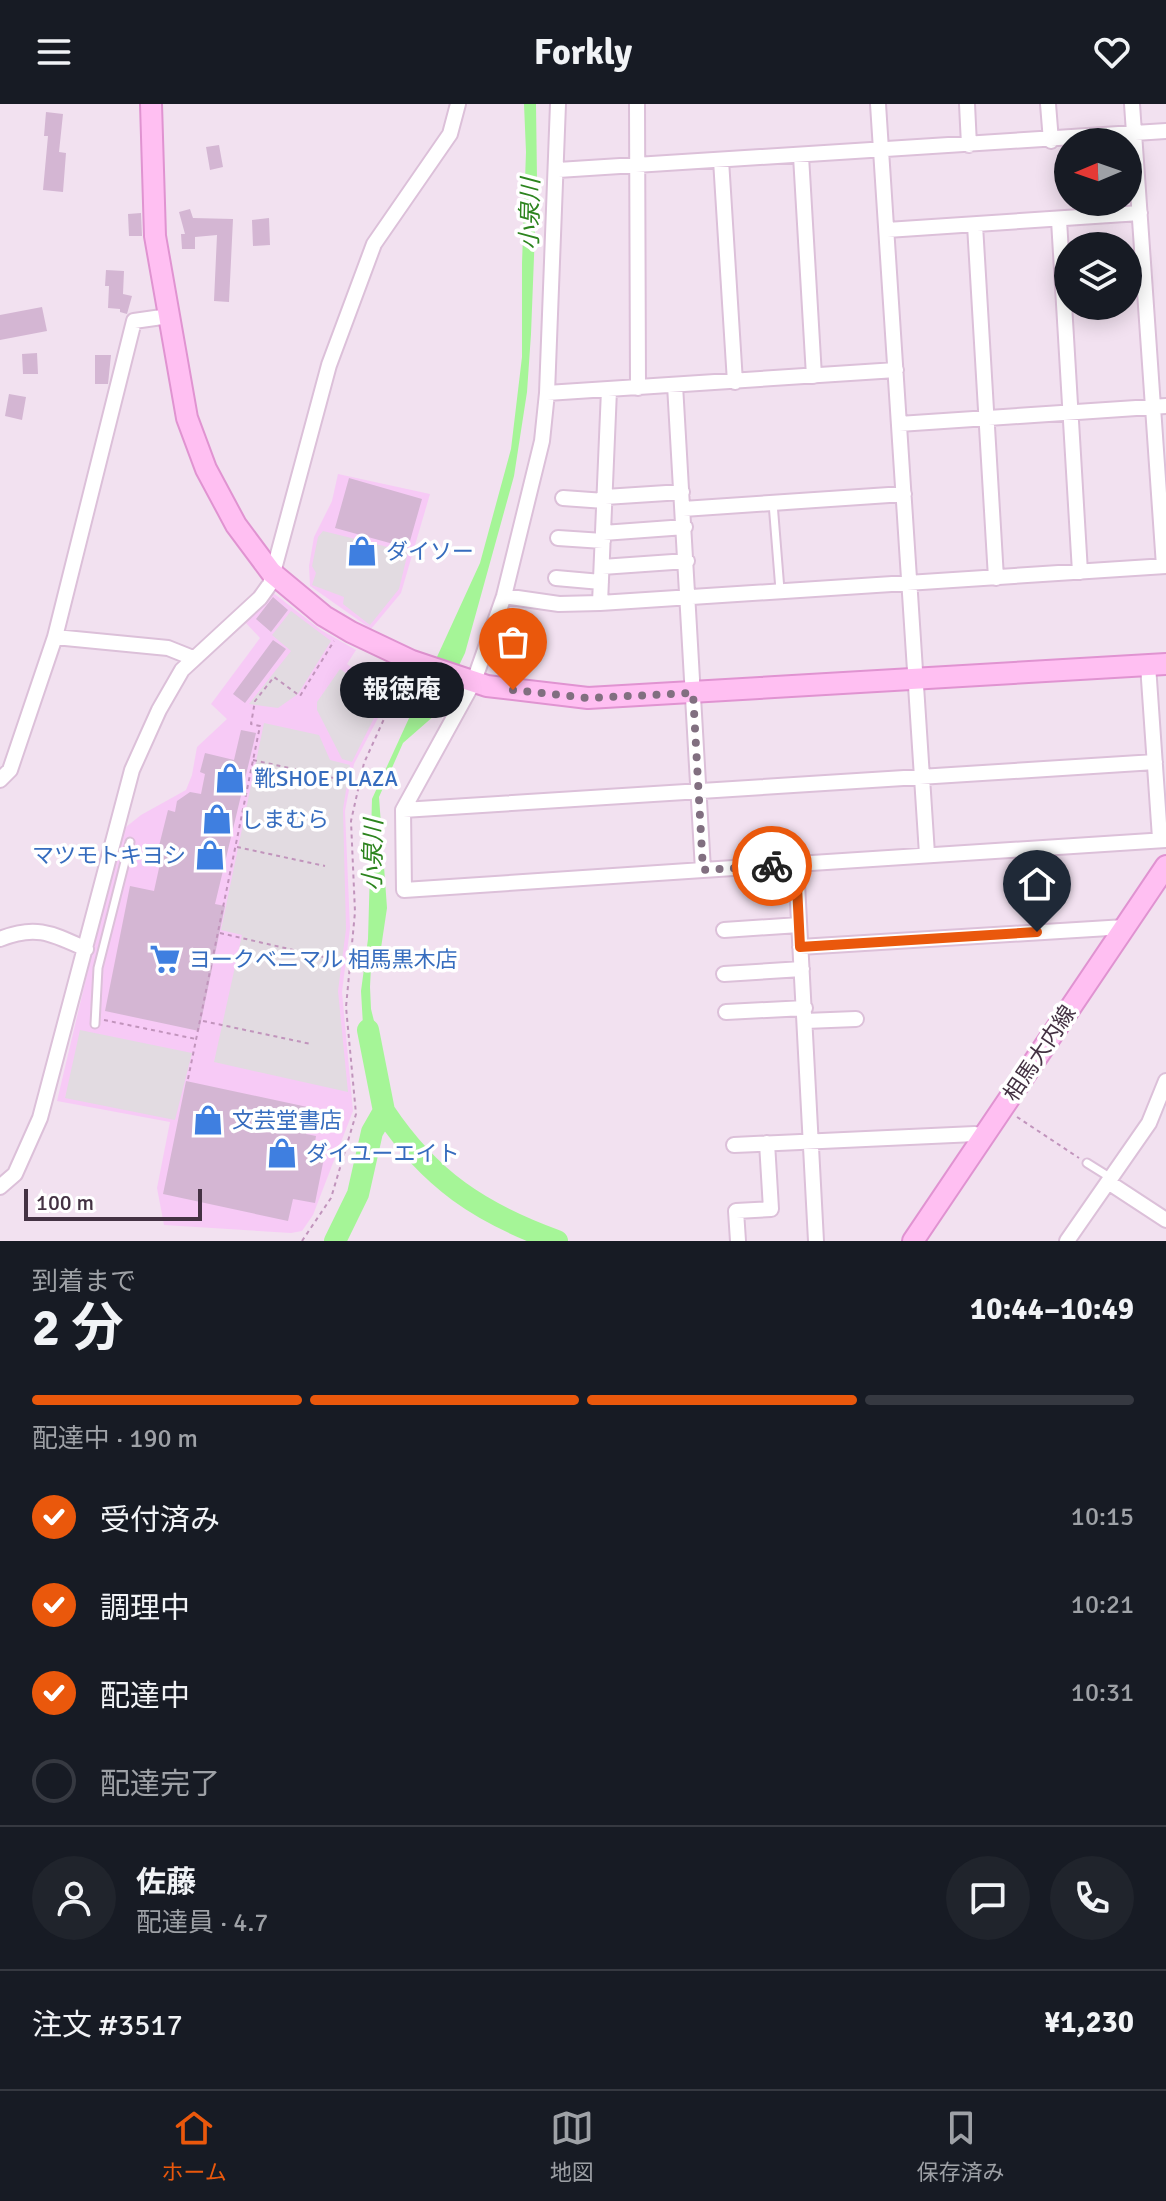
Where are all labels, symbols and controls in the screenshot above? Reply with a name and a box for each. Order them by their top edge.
icon: menu [32,30,76,74]
text: Forkly [534,30,632,75]
icon: heart [1090,30,1134,74]
north arrow [1054,128,1142,216]
map controls [1054,128,1142,320]
water label: 小泉川 [514,175,546,250]
button: layers [1054,232,1142,320]
shop icon: ダイソー [345,534,379,568]
place label: ダイソー [386,538,474,565]
pin [479,608,547,690]
icon: bag [491,620,535,664]
callout: 報徳庵 [341,662,465,718]
text: 報徳庵 [363,674,441,706]
shop icon: 靴SHOE PLAZA [213,761,247,795]
place label: 靴SHOE PLAZA [254,765,398,792]
shop icon: しまむら [200,802,234,836]
place label: しまむら [241,806,329,833]
water label: 小泉川 [357,816,389,891]
courier [732,826,812,906]
shop icon: マツモトキヨシ [193,838,227,872]
place label: マツモトキヨシ [32,842,186,869]
icon: bike [750,844,794,888]
pin [1003,850,1071,932]
icon: home [1015,862,1059,906]
supermarket icon: ヨークベニマル 相馬黒木店 [148,942,182,976]
place label: ヨークベニマル 相馬黒木店 [189,946,458,973]
street label: 相馬大内線 [997,1000,1081,1106]
shop icon: 文芸堂書店 [191,1103,225,1137]
place label: 文芸堂書店 [232,1107,342,1134]
shop icon: ダイユーエイト [265,1136,299,1170]
place label: ダイユーエイト [306,1140,460,1167]
scale bar [24,1185,202,1221]
text: 100 m [36,1189,94,1216]
text: 到着まで [32,1266,136,1298]
text: 10:44–10:49 [970,1291,1134,1328]
text: 2 分 [32,1296,124,1360]
text: 配達中 · 190 m [32,1423,198,1455]
icon: check [32,1495,76,1539]
text: 10:15 [1071,1501,1134,1533]
text: 受付済み [100,1502,220,1539]
icon: check [32,1583,76,1627]
text: 10:21 [1071,1589,1134,1621]
text: 調理中 [100,1590,190,1627]
icon: check [32,1671,76,1715]
text: 10:31 [1071,1677,1134,1709]
text: 配達中 [100,1678,190,1715]
text: 配達完了 [100,1766,220,1803]
button: person [32,1856,116,1940]
button: chat [946,1856,1030,1940]
button: phone [1050,1856,1134,1940]
text: 佐藤 [136,1864,196,1901]
text: 配達員 · 4.7 [136,1907,268,1939]
text: ¥1,230 [1044,2004,1134,2041]
text: 注文 #3517 [32,2007,183,2044]
tab: ホーム [161,2106,227,2186]
tab: 地図 [550,2106,594,2186]
tab: 保存済み [917,2106,1005,2186]

